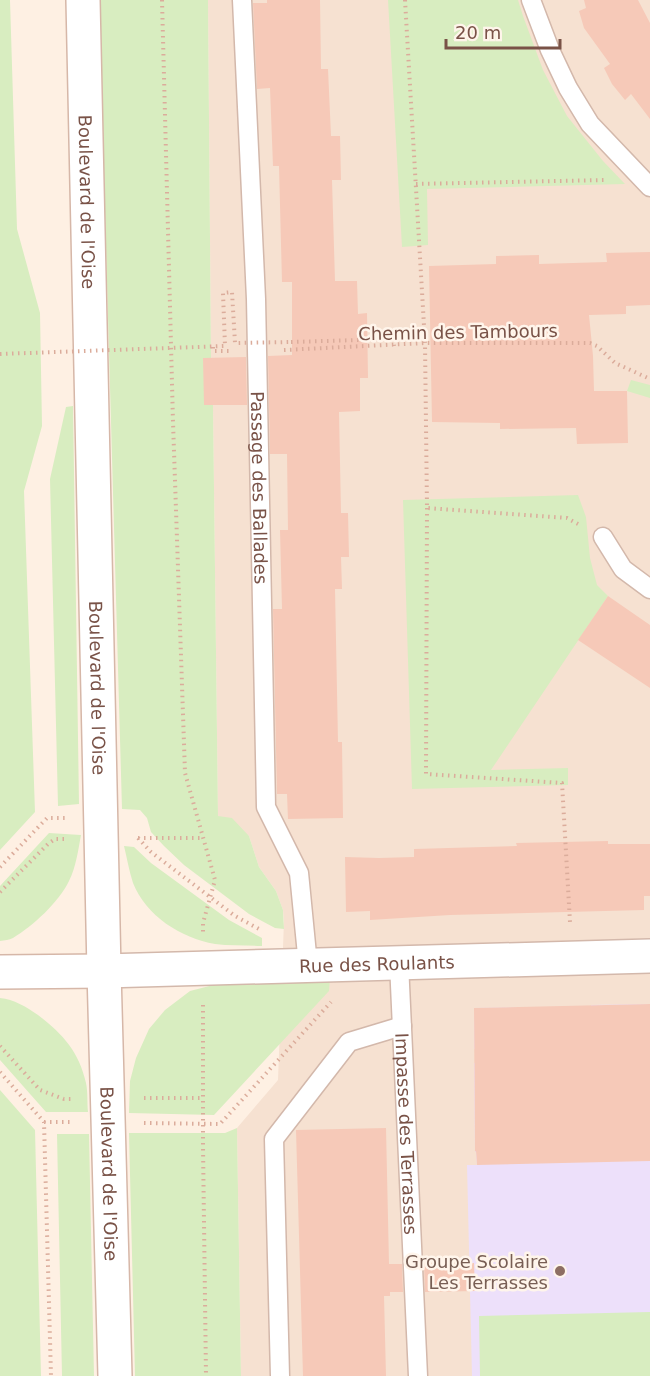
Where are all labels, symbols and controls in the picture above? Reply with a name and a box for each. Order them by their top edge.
scale bar [446,12,560,50]
text: 20 m [455,22,501,43]
street label: Boulevard de l'Oise [75,114,100,290]
street label: Chemin des Tambours [358,320,558,344]
street label: Passage des Ballades [247,391,272,584]
street label: Boulevard de l'Oise [85,600,110,775]
street label: Rue des Roulants [299,951,455,976]
street label: Impasse des Terrasses [392,1032,422,1235]
street label: Boulevard de l'Oise [97,1086,122,1261]
place label: Groupe Scolaire Les Terrasses [405,1251,548,1293]
marker: Groupe Scolaire Les Terrasses [553,1264,567,1278]

